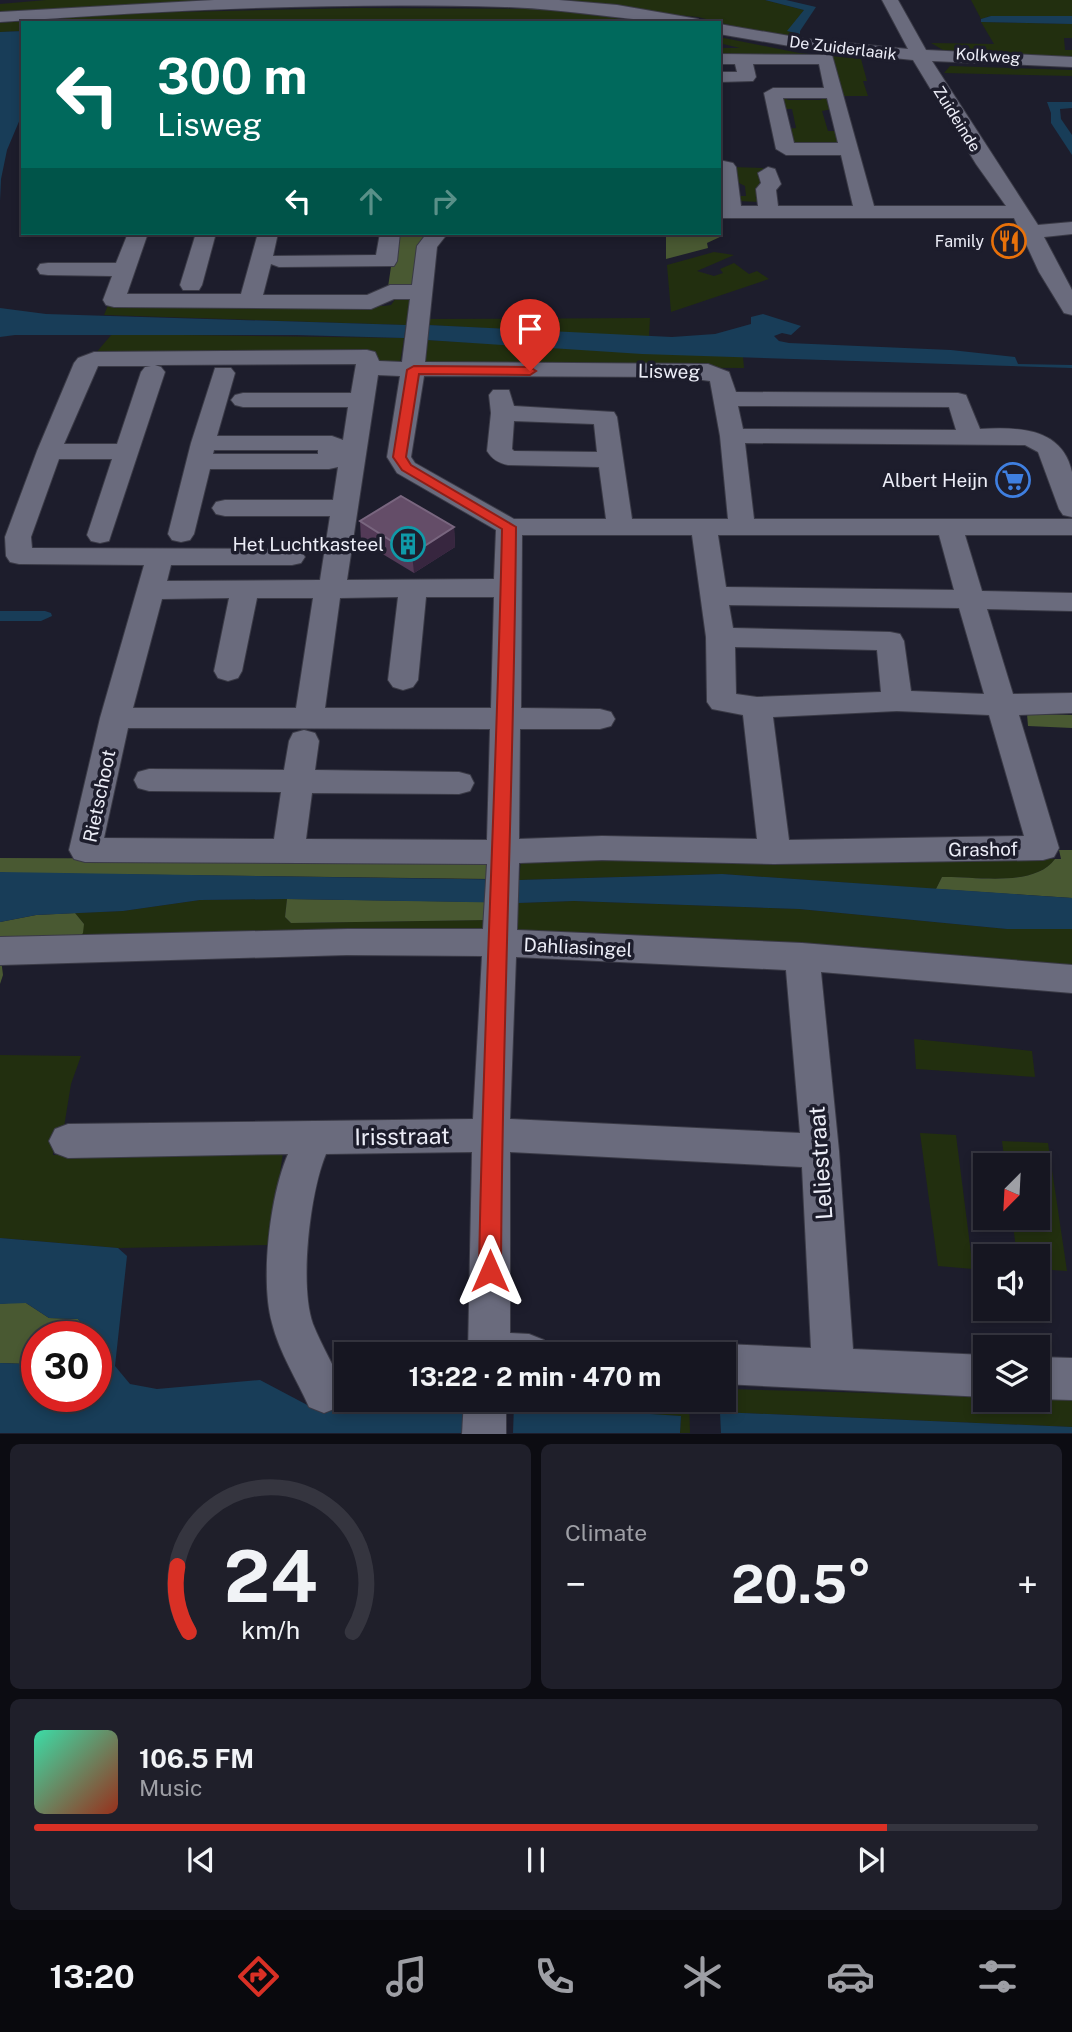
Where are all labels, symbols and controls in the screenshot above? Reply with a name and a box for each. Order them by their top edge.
street label: De Zuiderlaaik [788,32,898,64]
street label: Kolkweg [955,44,1021,68]
text: 300 m [157,47,307,105]
icon: left [42,49,133,140]
street label: Zuideinde [929,83,985,155]
text: Lisweg [157,106,262,143]
icon: left [279,182,317,220]
icon: ahead [352,182,390,220]
icon: right [425,182,463,220]
restaurant icon: Family [990,222,1028,260]
place label: Family [935,232,984,251]
pin [500,299,560,371]
icon: arrive [511,310,549,348]
street label: Lisweg [638,359,701,383]
supermarket icon: Albert Heijn [994,461,1032,499]
place label: Albert Heijn [882,469,988,491]
building icon: Het Luchtkasteel [389,525,427,563]
place label: Het Luchtkasteel [232,533,384,555]
street label: Rietschoot [78,748,120,844]
street label: Grashof [948,837,1018,861]
street label: Dahliasingel [523,933,633,961]
street label: Leliestraat [803,1105,837,1221]
street label: Irisstraat [354,1122,450,1150]
north arrow [973,1153,1050,1230]
map controls [973,1153,1050,1412]
position arrow [453,1234,527,1308]
button: sound [973,1244,1050,1321]
speed limit sign: 30 [21,1321,112,1412]
button: layers [973,1335,1050,1412]
text: 13:22 · 2 min · 470 m [409,1361,661,1392]
text: Climate [565,1519,647,1546]
text: 24 [224,1534,317,1619]
text: 20.5° [731,1554,872,1615]
text: − [565,1562,586,1607]
text: + [1017,1562,1038,1607]
text: km/h [241,1615,300,1645]
text: 106.5 FM [139,1743,254,1774]
text: Music [139,1774,203,1801]
icon: previous [182,1841,220,1879]
icon: pause [517,1841,555,1879]
icon: next [852,1841,890,1879]
icon: directions [234,1952,283,2001]
icon: music [382,1952,431,2001]
icon: phone [530,1952,579,2001]
icon: climate [678,1952,727,2001]
icon: car [826,1952,875,2001]
icon: filters [973,1952,1022,2001]
text: 13:20 [49,1958,135,1995]

